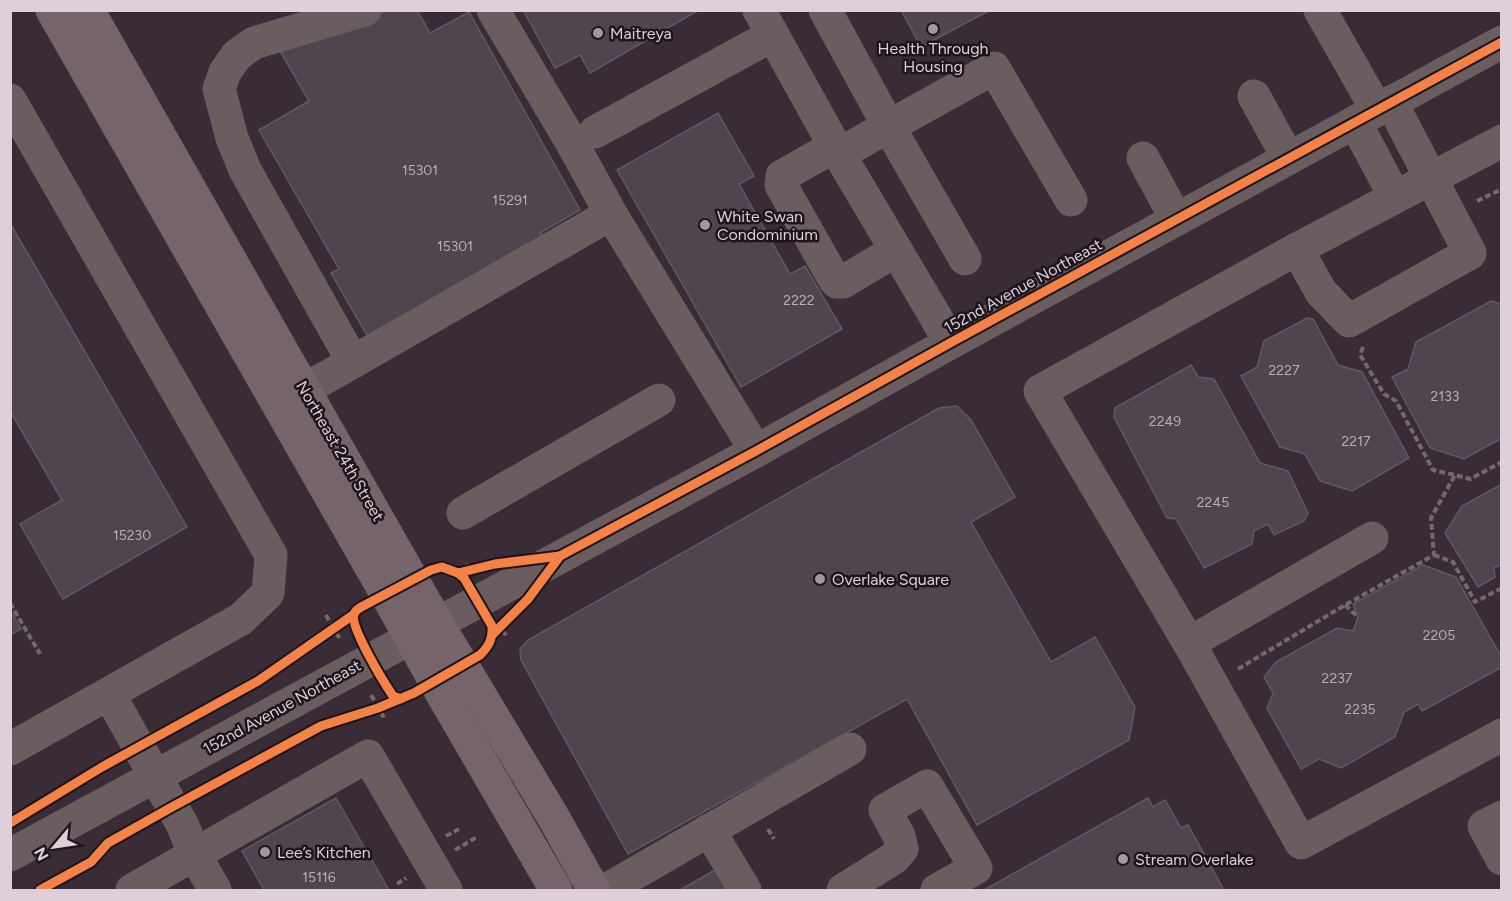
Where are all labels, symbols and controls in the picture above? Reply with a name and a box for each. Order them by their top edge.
marker: Health Through Housing [926,22,940,36]
place label: Maitreya [610,24,672,43]
marker: Maitreya [591,26,605,40]
place label: Health Through Housing [877,39,989,76]
house number: 15301 [402,162,438,179]
house number: 15291 [492,192,528,209]
place label: White Swan Condominium [717,207,818,244]
marker: White Swan Condominium [698,218,712,232]
street label: 152nd Avenue Northeast [941,235,1105,337]
house number: 15301 [437,238,473,255]
house number: 2222 [783,292,815,309]
house number: 2227 [1269,362,1300,379]
street label: Northeast 24th Street [292,377,388,525]
house number: 2133 [1431,388,1459,405]
house number: 2249 [1149,413,1181,430]
house number: 2217 [1342,433,1371,450]
house number: 2245 [1197,494,1229,511]
house number: 15230 [113,527,151,544]
place label: Overlake Square [832,570,949,589]
marker: Overlake Square [813,572,827,586]
house number: 2205 [1423,627,1455,644]
street label: 152nd Avenue Northeast [200,656,364,758]
house number: 2237 [1322,670,1353,687]
house number: 2235 [1344,701,1376,718]
north arrow [24,817,84,877]
place label: Lee’s Kitchen [277,843,371,862]
text: N [30,844,53,864]
marker: Lee’s Kitchen [258,845,272,859]
place label: Stream Overlake [1135,850,1254,869]
marker: Stream Overlake [1116,852,1130,866]
house number: 15116 [302,869,336,886]

